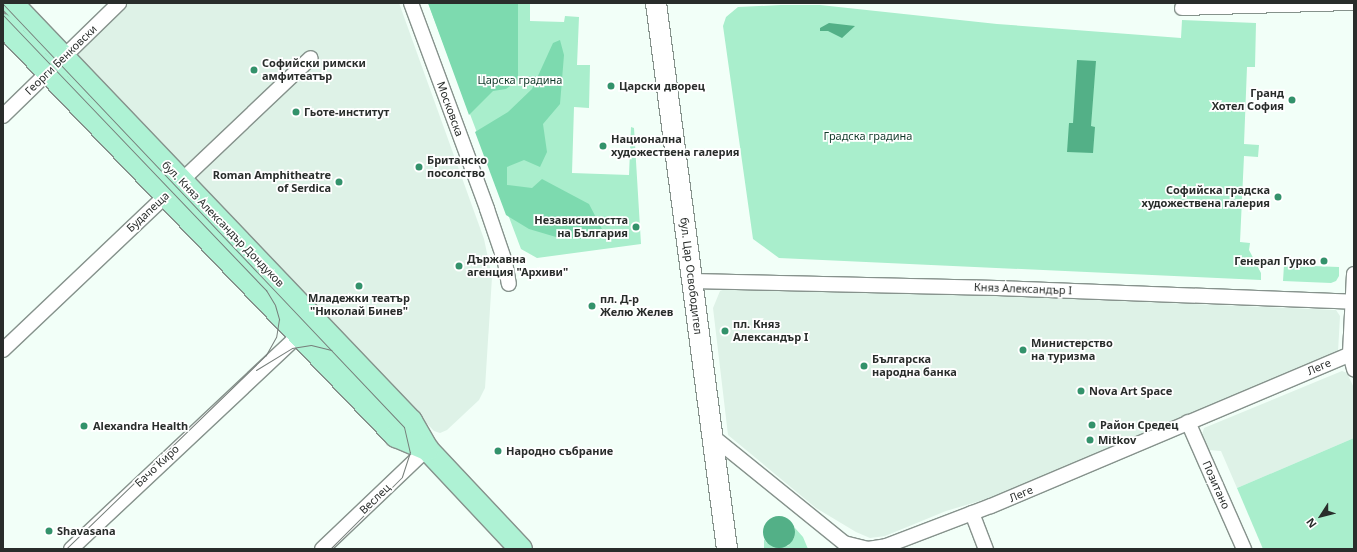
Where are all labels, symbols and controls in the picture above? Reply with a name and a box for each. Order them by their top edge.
street label: Георги Бенковски [22,22,100,98]
place label: Софийски римски амфитеатър [262,57,366,83]
marker: Софийски римски амфитеатър [249,65,259,75]
park label: Царска градина [478,73,562,87]
place label: Царски дворец [619,79,705,93]
street label: Московска [434,80,466,138]
marker: Царски дворец [606,81,616,91]
place label: Гранд Хотел София [1212,87,1284,113]
marker: Гранд Хотел София [1287,95,1297,105]
place label: Гьоте-институт [304,105,389,119]
marker: Гьоте-институт [291,107,301,117]
park label: Градска градина [824,129,912,143]
place label: Национална художествена галерия [611,133,739,159]
marker: Национална художествена галерия [598,141,608,151]
place label: Британско посолство [427,154,487,180]
street label: бул. Княз Александър Дондуков [159,158,287,290]
marker: Британско посолство [414,162,424,172]
place label: Roman Amphitheatre of Serdica [213,169,331,195]
marker: Roman Amphitheatre of Serdica [334,177,344,187]
place label: Софийска градска художествена галерия [1142,184,1270,210]
street label: Будапеща [124,189,172,235]
marker: Софийска градска художествена галерия [1273,192,1283,202]
place label: Независимостта на България [534,214,628,240]
street label: бул. Цар Освободител [677,217,705,335]
marker: Независимостта на България [631,222,641,232]
place label: Държавна агенция "Архиви" [467,253,568,279]
place label: Генерал Гурко [1234,254,1316,268]
marker: Генерал Гурко [1319,256,1329,266]
marker: Държавна агенция "Архиви" [454,261,464,271]
marker: Младежки театър "Николай Бинев" [354,281,364,291]
street label: Княз Александър I [974,281,1072,297]
place label: Младежки театър "Николай Бинев" [308,292,410,318]
place label: пл. Д-р Желю Желев [600,293,673,319]
marker: пл. Д-р Желю Желев [587,301,597,311]
place label: пл. Княз Александър I [733,318,808,344]
marker: пл. Княз Александър I [720,326,730,336]
place label: Министерство на туризма [1031,337,1113,363]
marker: Министерство на туризма [1018,345,1028,355]
place label: Българска народна банка [872,353,957,379]
street label: Леге [1305,356,1333,378]
marker: Българска народна банка [859,361,869,371]
place label: Nova Art Space [1089,384,1172,398]
marker: Nova Art Space [1076,386,1086,396]
place label: Район Средец [1100,418,1178,432]
place label: Alexandra Health [93,419,188,433]
marker: Alexandra Health [78,420,90,432]
marker: Район Средец [1087,420,1097,430]
place label: Mitkov [1098,433,1136,447]
marker: Mitkov [1085,435,1095,445]
street label: Бачо Киро [132,442,182,490]
place label: Народно събрание [506,444,613,458]
marker: Народно събрание [493,446,503,456]
street label: Позитано [1200,459,1232,511]
street label: Веслец [357,481,393,517]
street label: Леге [1007,483,1035,505]
north arrow [1301,496,1341,536]
text: N [1302,515,1320,531]
place label: Shavasana [57,524,116,538]
marker: Shavasana [44,526,54,536]

